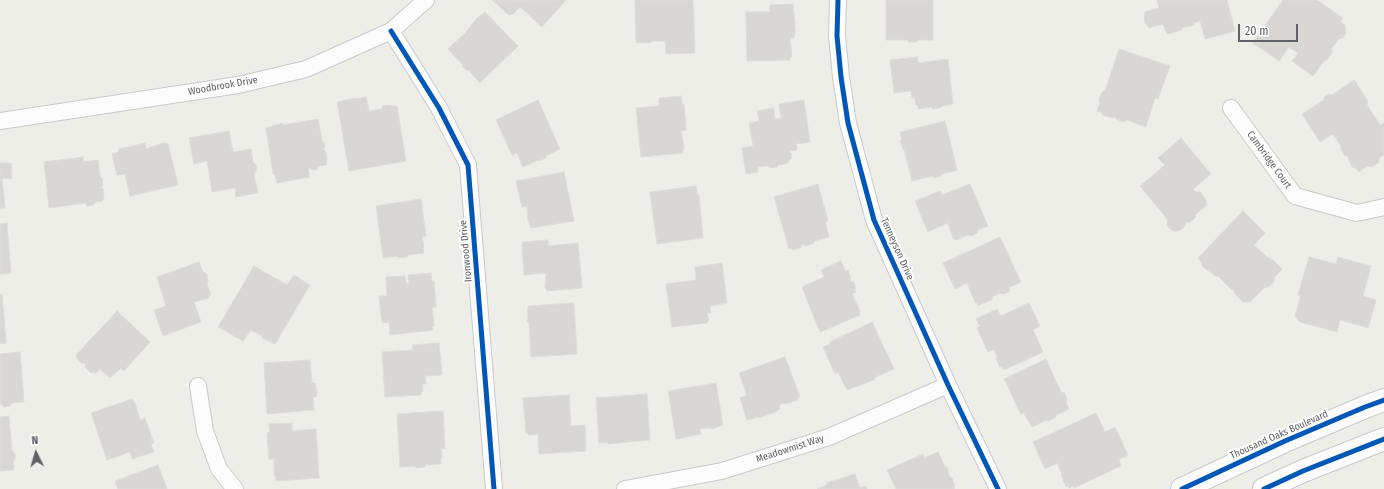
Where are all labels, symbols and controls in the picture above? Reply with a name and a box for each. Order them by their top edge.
scale bar [1240,16,1300,42]
text: 20 m [1245,24,1269,38]
street label: Woodbrook Drive [187,74,259,98]
street label: Cambridge Court [1244,129,1294,191]
street label: Tenneyson Drive [878,216,916,282]
street label: Ironwood Drive [457,219,475,283]
street label: Thousand Oaks Boulevard [1228,408,1330,462]
street label: Meadowmist Way [755,432,825,466]
north arrow [16,433,56,473]
text: N [31,434,39,447]

